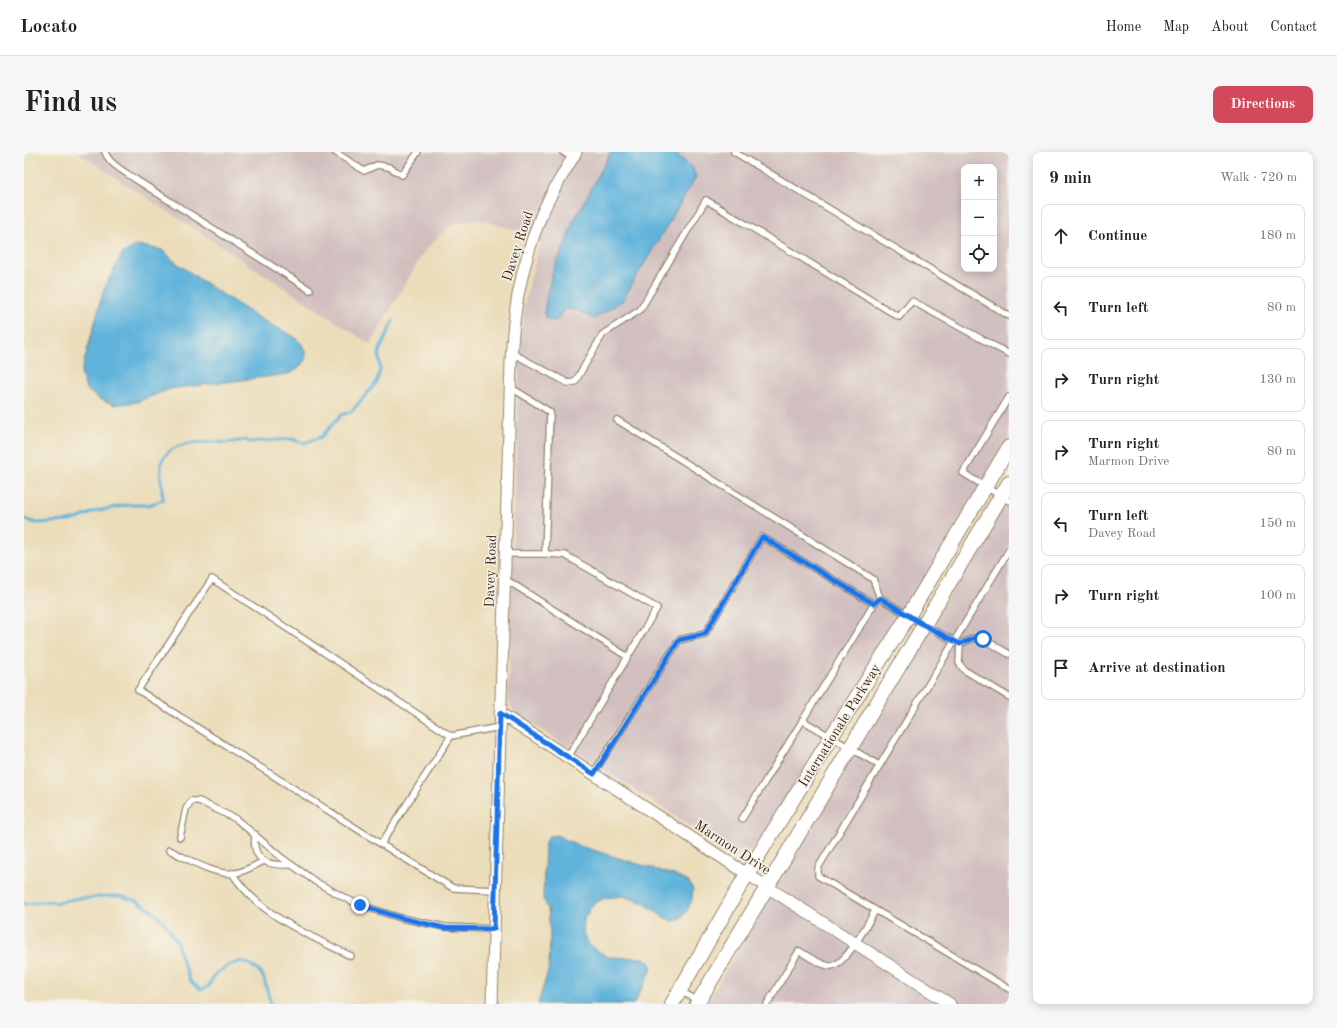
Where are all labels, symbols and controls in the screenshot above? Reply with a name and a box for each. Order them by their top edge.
text: Locato [20,18,77,37]
text: Home [1106,20,1141,34]
text: Map [1163,20,1189,34]
text: About [1211,20,1248,34]
text: Contact [1270,20,1317,34]
button: Directions [1213,86,1313,123]
text: Find us [24,90,117,118]
map controls [961,164,997,272]
button: + [961,164,997,200]
text: 9 min [1049,170,1092,187]
text: Walk · 720 m [1220,171,1297,184]
button: − [961,200,997,236]
street label: Davey Road [500,209,536,283]
icon: ahead [1050,225,1072,247]
text: Continue [1088,229,1147,244]
text: 180 m [1259,229,1296,242]
button: locate [961,236,997,272]
icon: left [1050,297,1072,319]
text: Turn left [1088,301,1148,316]
text: 80 m [1267,301,1296,314]
icon: right [1050,369,1072,391]
text: Turn right [1088,373,1159,388]
text: 130 m [1259,373,1296,386]
text: Turn right [1088,437,1159,452]
icon: right [1050,441,1072,463]
text: 80 m [1267,445,1296,458]
text: Marmon Drive [1088,455,1169,468]
text: Turn left [1088,509,1148,524]
icon: left [1050,513,1072,535]
text: 150 m [1259,517,1296,530]
text: Davey Road [1088,527,1156,540]
street label: Davey Road [483,534,499,608]
icon: right [1050,585,1072,607]
text: Turn right [1088,589,1159,604]
text: 100 m [1259,589,1296,602]
route start [974,630,992,648]
icon: arrive [1050,657,1072,679]
street label: Internationale Parkway [796,661,884,790]
text: Arrive at destination [1088,661,1226,676]
street label: Marmon Drive [692,818,773,878]
route end [351,896,369,914]

